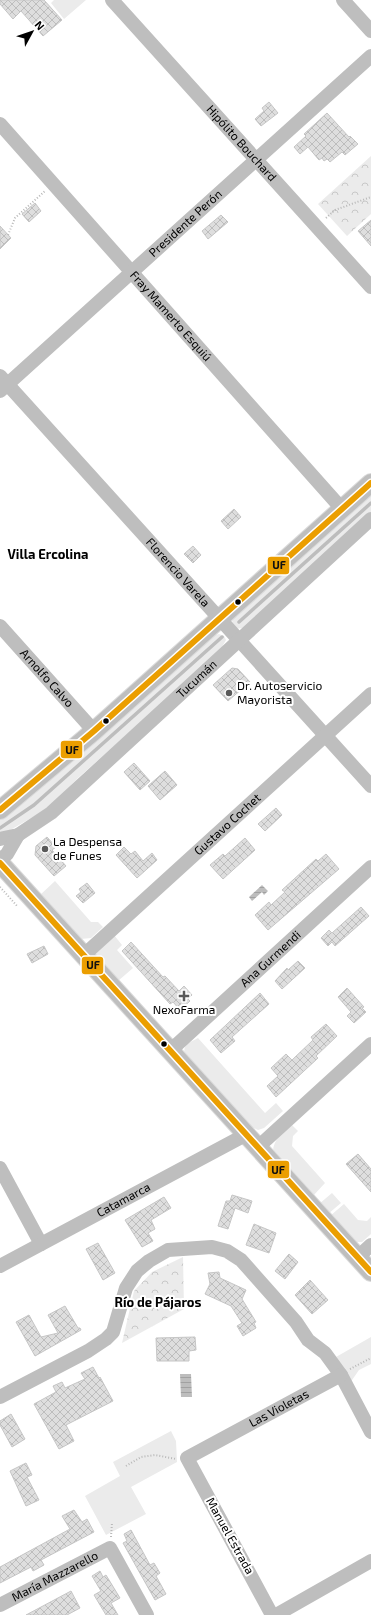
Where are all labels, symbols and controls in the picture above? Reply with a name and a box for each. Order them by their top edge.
north arrow [12,12,52,52]
text: N [33,18,48,33]
street label: Hipólito Bouchard [204,102,280,184]
street label: Presidente Perón [146,186,224,259]
street label: Fray Mamerto Esquiú [128,268,215,363]
street label: Florencio Varela [144,535,213,609]
district label: Villa Ercolina [8,546,88,562]
line badge: UF [267,556,290,575]
text: UF [272,558,286,571]
unlabelled marker [233,597,243,607]
street label: Arnolfo Calvo [18,645,77,710]
street label: Tucumán [173,656,219,700]
place label: Dr. Autoservicio Mayorista [237,678,322,706]
marker: Dr. Autoservicio Mayorista [224,688,234,698]
unlabelled marker [101,716,111,726]
line badge: UF [60,740,83,759]
text: UF [65,743,79,756]
street label: Gustavo Cochet [191,790,263,858]
place label: La Despensa de Funes [53,834,122,862]
marker: La Despensa de Funes [40,844,50,854]
street label: Ana Gurmendi [237,927,303,989]
line badge: UF [81,956,104,975]
text: UF [86,958,100,971]
marker: NexoFarma [179,991,189,1001]
place label: NexoFarma [153,1002,215,1016]
unlabelled marker [159,1039,169,1049]
line badge: UF [267,1160,290,1179]
text: UF [271,1163,285,1176]
street label: Catamarca [94,1179,152,1219]
district label: Río de Pájaros [115,1294,201,1310]
street label: Las Violetas [246,1386,311,1429]
street label: Manuel Estrada [204,1495,258,1576]
street label: María Mazzarello [9,1547,100,1604]

